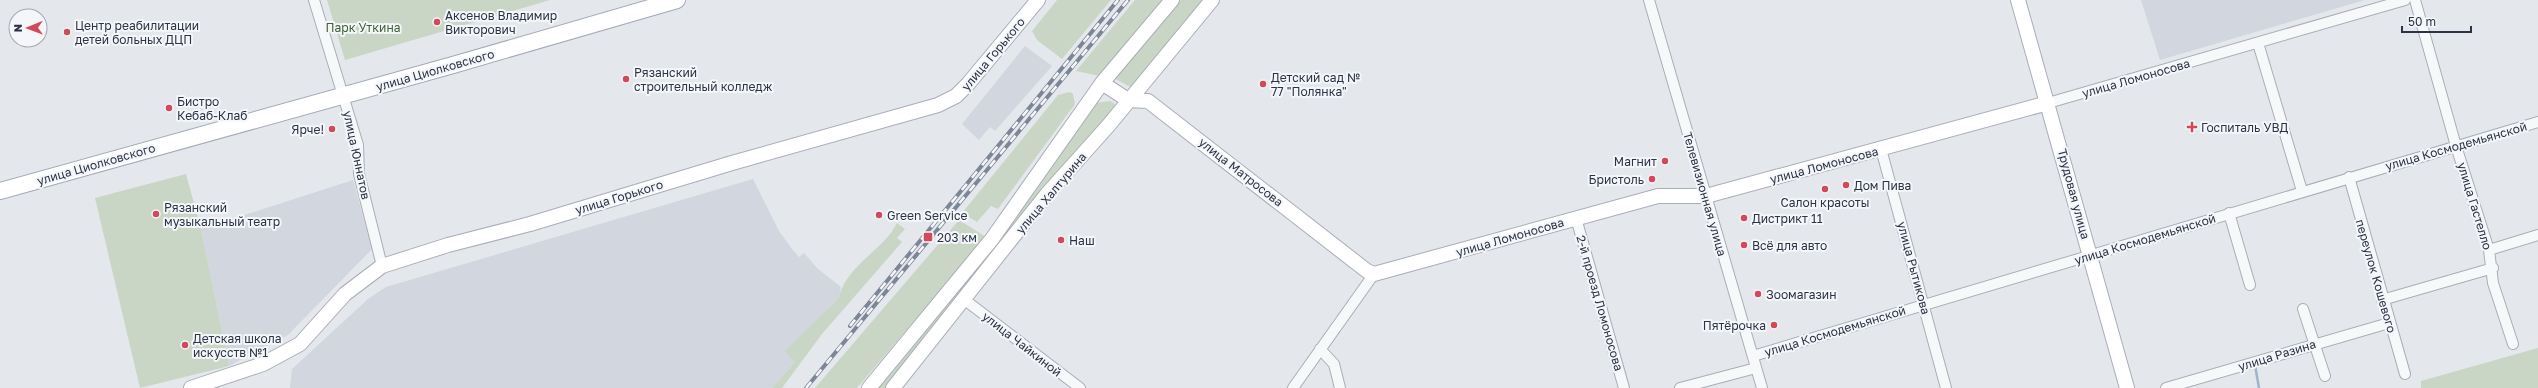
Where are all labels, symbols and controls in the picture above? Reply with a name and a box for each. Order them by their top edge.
north arrow [8,8,48,48]
place label: Аксенов Владимир Викторович [445,8,557,37]
scale bar [2402,8,2471,34]
street label: улица Горького [958,14,1028,94]
text: 50 m [2408,14,2436,29]
marker: Аксенов Владимир Викторович [432,17,442,27]
place label: Центр реабилитации детей больных ДЦП [75,18,199,47]
park label: Парк Уткина [325,20,401,35]
text: N [11,24,24,32]
marker: Центр реабилитации детей больных ДЦП [62,27,72,37]
street label: улица Циолковского [374,46,496,94]
street label: улица Ломоносова [2080,55,2192,101]
place label: Рязанский строительный колледж [634,65,773,94]
place label: Детский сад № 77 "Полянка" [1271,70,1360,99]
marker: Рязанский строительный колледж [621,74,631,84]
marker: Детский сад № 77 "Полянка" [1258,79,1268,89]
place label: Бистро Кебаб-Клаб [177,94,247,123]
marker: Бистро Кебаб-Клаб [164,103,174,113]
street label: улица Юннатов [340,109,374,201]
street label: улица Космодемьянской [2383,119,2529,173]
place label: Госпиталь УВД [2201,120,2288,135]
marker: Госпиталь УВД [2186,121,2198,133]
place label: Ярче! [291,122,324,137]
marker: Ярче! [327,124,337,134]
street label: Телевизионная улица [1680,130,1730,258]
street label: улица Матросова [1196,134,1286,210]
street label: улица Циолковского [35,140,157,188]
street label: улица Ломоносова [1768,143,1880,187]
street label: Трудовая улица [2055,147,2093,241]
street label: улица Халтурина [1013,149,1089,237]
place label: Магнит [1614,154,1657,169]
marker: Магнит [1660,156,1670,166]
street label: улица Гастелло [2455,160,2495,252]
place label: Бристоль [1589,172,1644,187]
marker: Бристоль [1647,174,1657,184]
street label: улица Горького [573,177,665,217]
place label: Дом Пива [1854,178,1911,193]
marker: Дом Пива [1841,180,1851,190]
marker: Салон красоты [1820,184,1830,194]
place label: Салон красоты [1781,195,1869,210]
place label: Рязанский музыкальный театр [164,200,280,229]
place label: Green Service [887,208,967,223]
marker: Рязанский музыкальный театр [151,209,161,219]
marker: Green Service [874,210,884,220]
street label: улица Космодемьянской [2073,210,2217,268]
place label: Дистрикт 11 [1752,211,1823,226]
marker: Дистрикт 11 [1739,213,1749,223]
street label: улица Ломоносова [1454,214,1566,260]
street label: переулок Кошевого [2353,217,2399,335]
street label: улица Рытикова [1894,220,1934,316]
place label: 203 км [937,230,977,245]
marker: 203 км [922,231,934,243]
place label: Наш [1069,233,1095,248]
street label: 2-й проезд Ломоносова [1573,233,1627,373]
marker: Наш [1056,235,1066,245]
place label: Всё для авто [1752,238,1827,253]
marker: Всё для авто [1739,240,1749,250]
place label: Зоомагазин [1766,287,1837,302]
marker: Зоомагазин [1753,289,1763,299]
street label: улица Космодемьянской [1763,302,1907,360]
street label: улица Чайкиной [979,308,1065,380]
place label: Пятёрочка [1703,318,1766,333]
marker: Пятёрочка [1769,320,1779,330]
place label: Детская школа искусств №1 [193,331,281,360]
street label: улица Разина [2236,336,2318,374]
marker: Детская школа искусств №1 [180,340,190,350]

